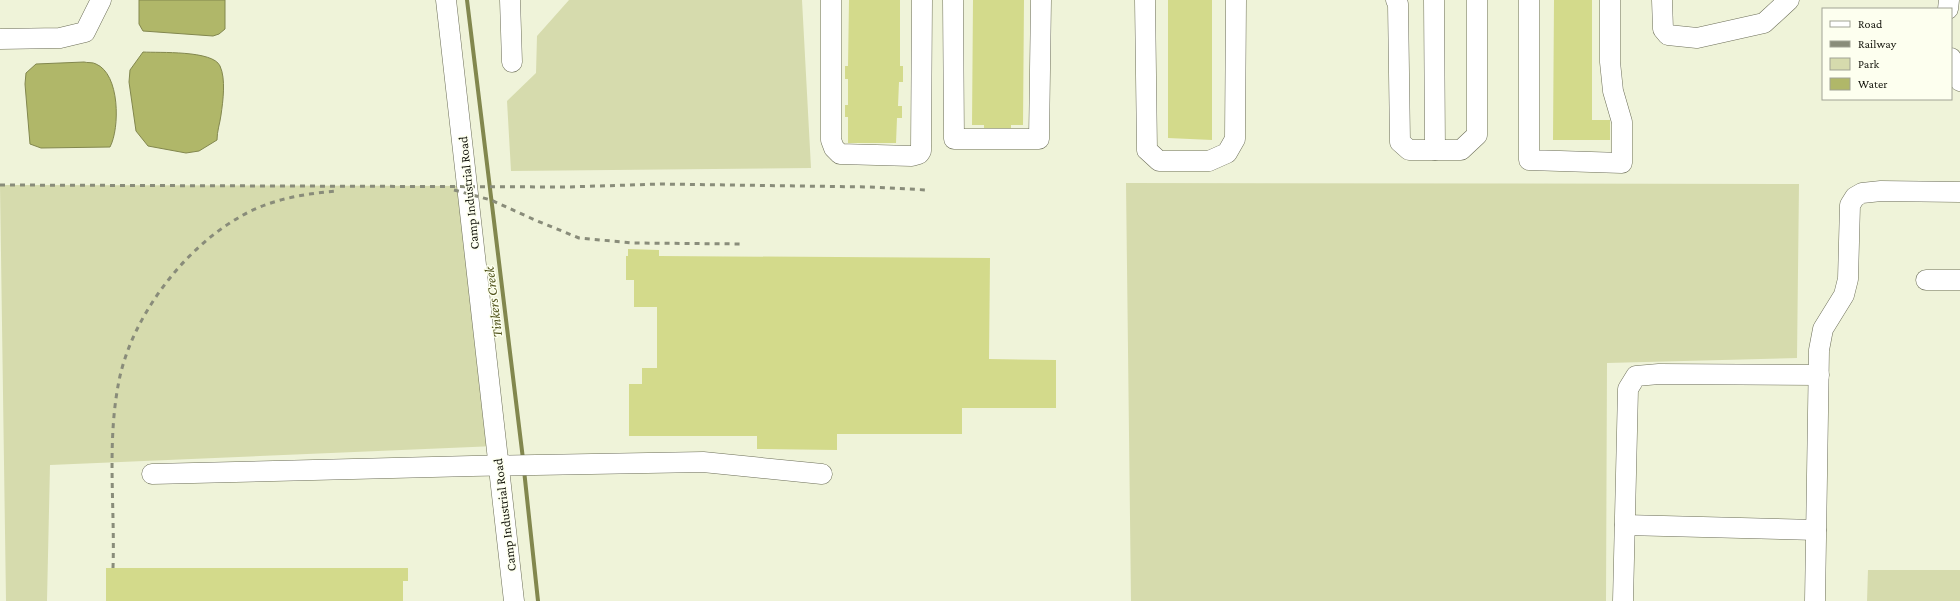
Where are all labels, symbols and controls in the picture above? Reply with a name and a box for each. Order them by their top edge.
legend [1822,8,1952,100]
text: Road [1858,17,1883,31]
text: Railway [1858,37,1897,51]
text: Park [1858,57,1880,71]
text: Water [1858,77,1888,91]
street label: Camp Industrial Road [455,136,482,250]
water label: Tinkers Creek [481,265,505,338]
street label: Camp Industrial Road [490,457,519,572]

